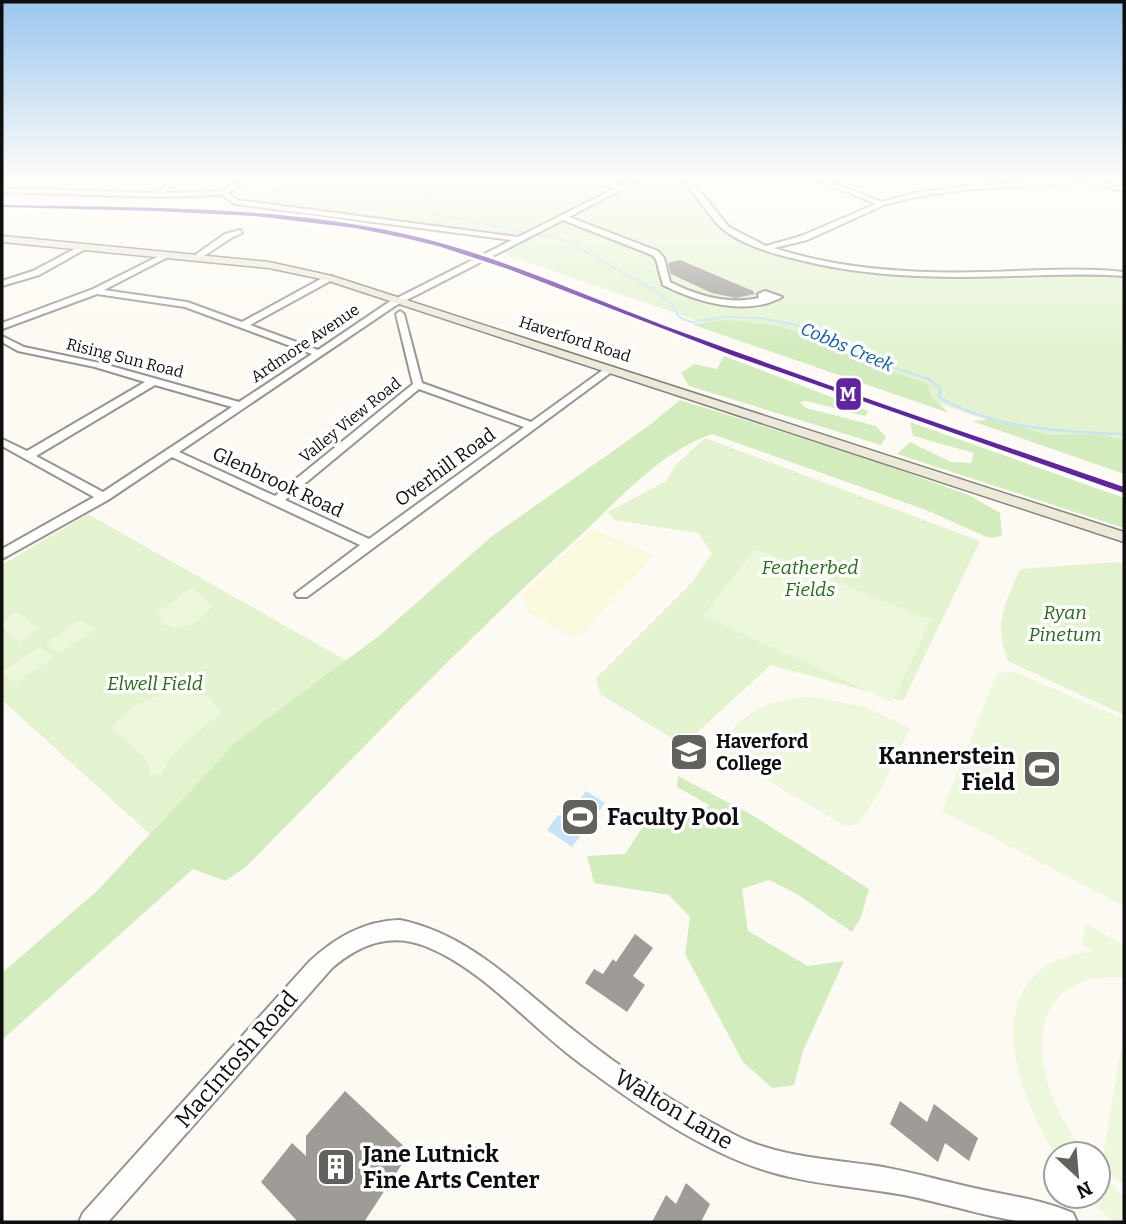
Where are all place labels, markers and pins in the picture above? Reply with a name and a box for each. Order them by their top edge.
place label: Haverford College [716,730,809,775]
school or university icon: Haverford College [668,731,710,773]
place label: Kannerstein Field [879,742,1015,796]
sports icon: Kannerstein Field [1021,748,1063,790]
sports icon: Faculty Pool [559,796,601,838]
place label: Faculty Pool [607,803,739,831]
place label: Jane Lutnick Fine Arts Center [361,1140,540,1194]
building icon: Jane Lutnick Fine Arts Center [315,1146,357,1188]

